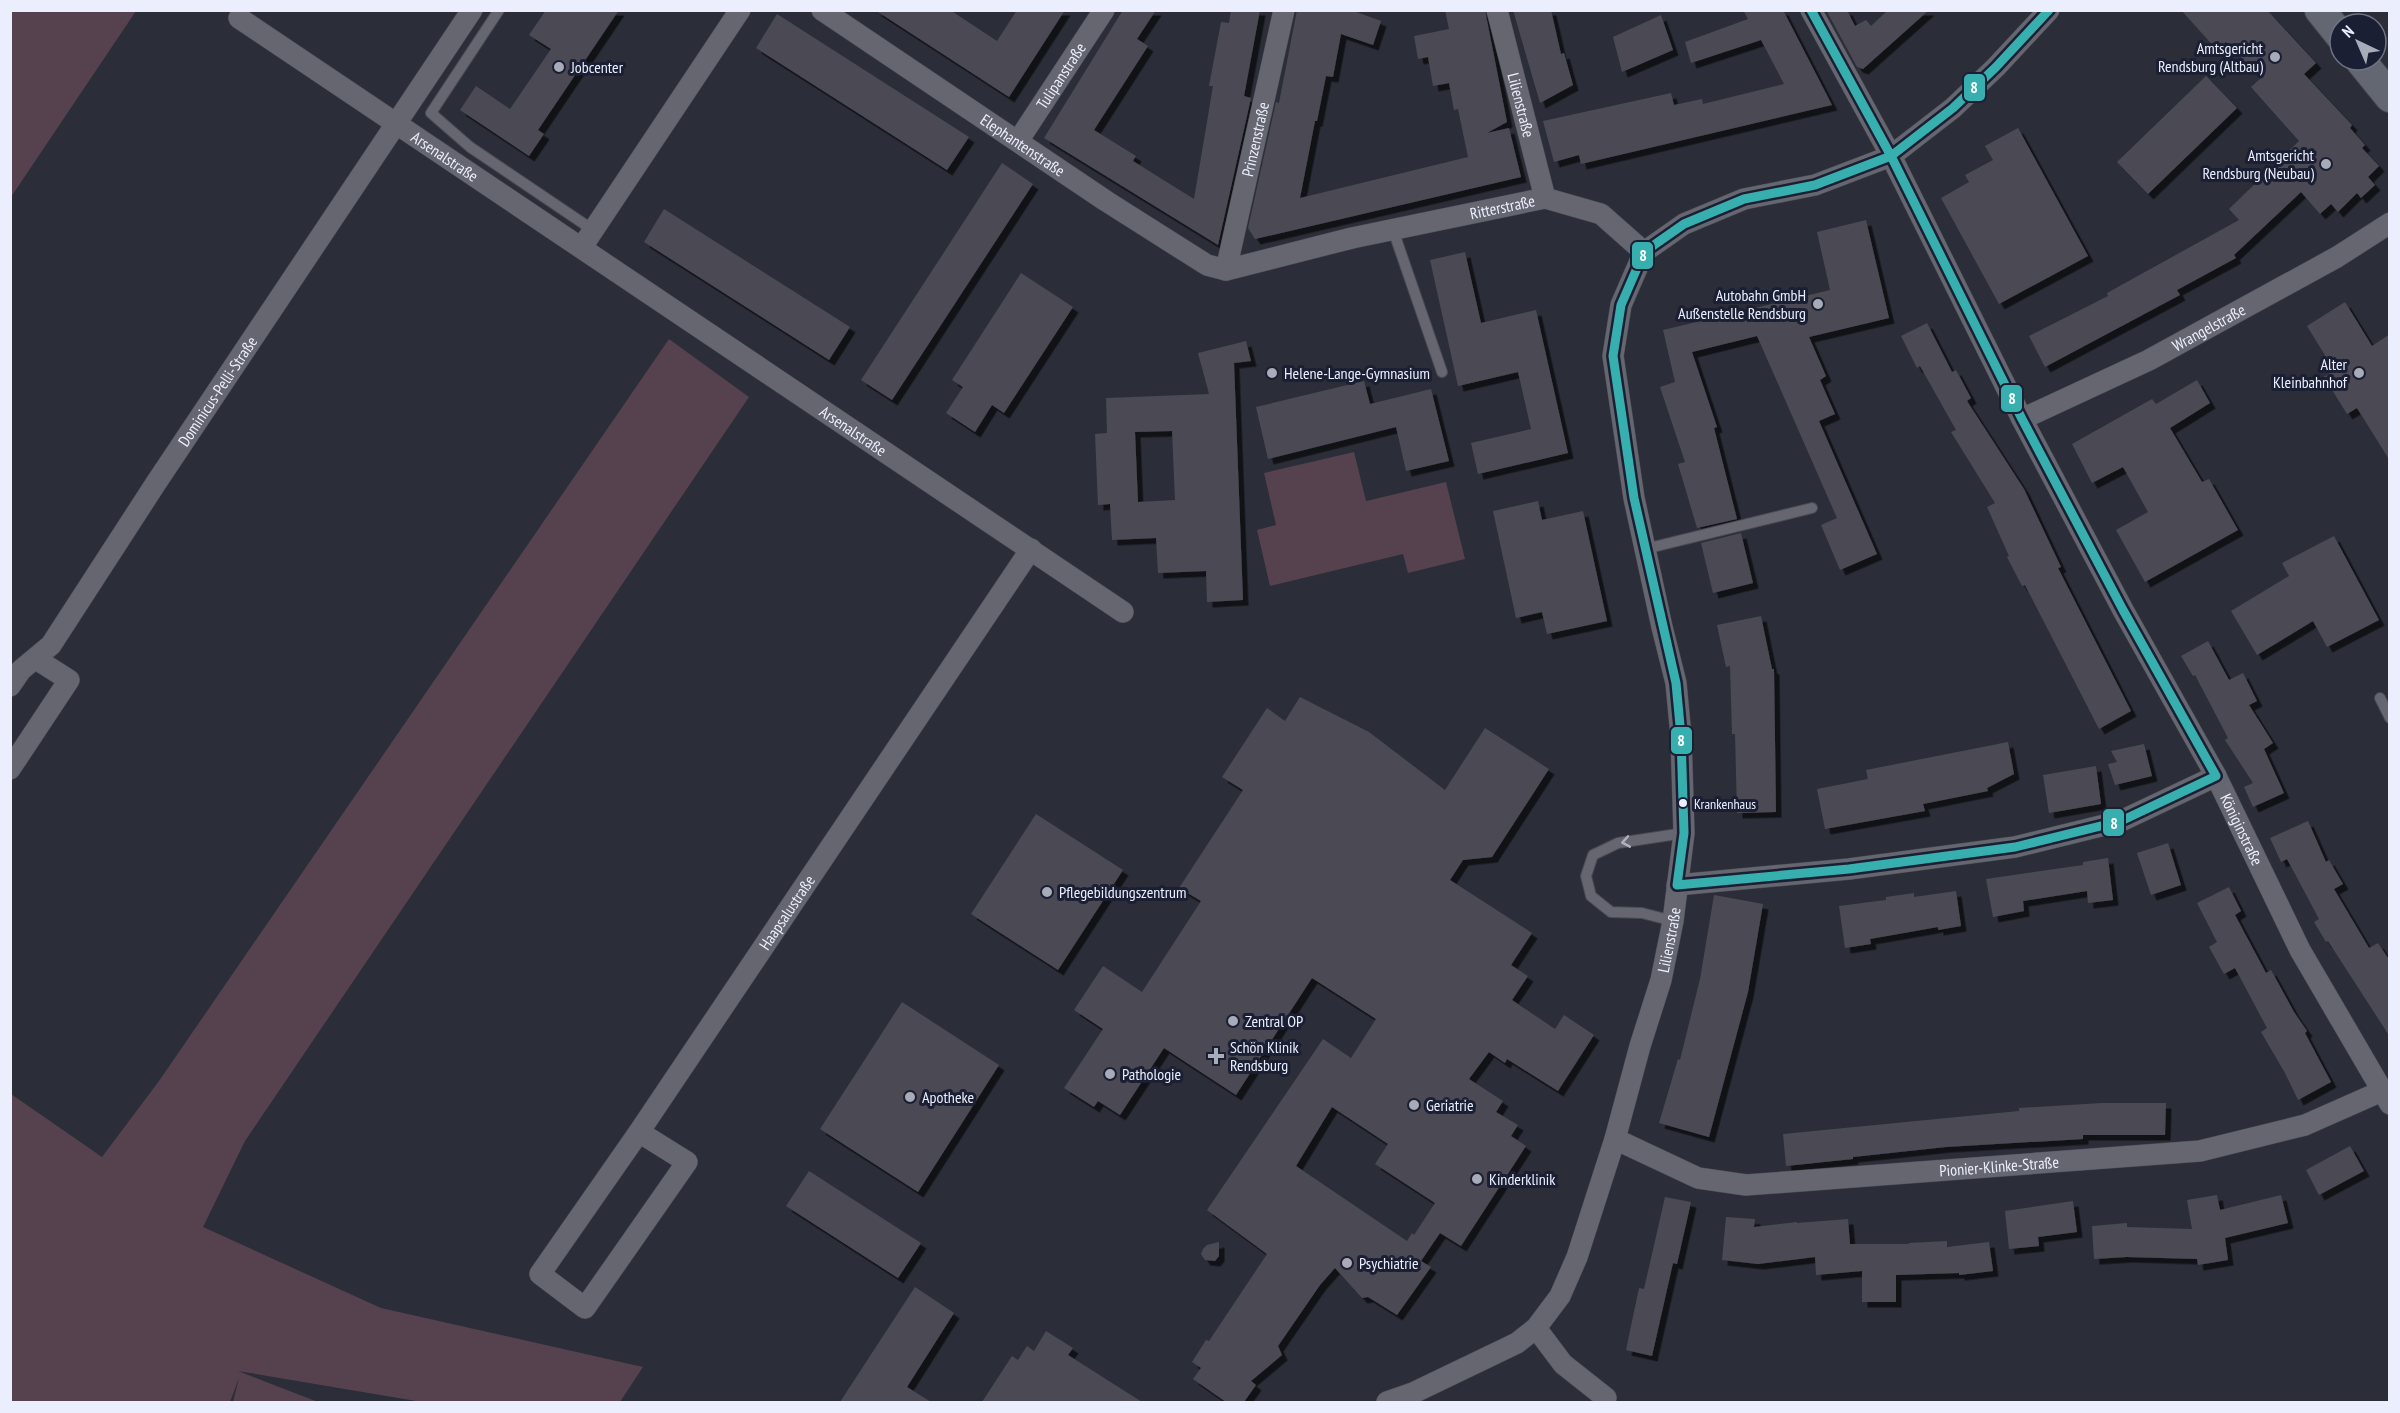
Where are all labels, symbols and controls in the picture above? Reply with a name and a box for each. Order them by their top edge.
north arrow [2328,12,2388,72]
text: N [2338,21,2358,41]
place label: Amtsgericht Rendsburg (Altbau) [2158,38,2264,76]
street label: Tulipanstraße [1032,39,1090,113]
marker: Amtsgericht Rendsburg (Altbau) [2268,50,2282,64]
place label: Jobcenter [570,57,624,77]
marker: Jobcenter [552,60,566,74]
street label: Lilienstraße [1503,70,1539,139]
line badge: 8 [1963,73,1986,102]
text: 8 [1970,77,1978,97]
street label: Prinzenstraße [1237,100,1273,178]
street label: Elephantenstraße [977,110,1069,181]
street label: Arsenalstraße [408,127,482,186]
place label: Amtsgericht Rendsburg (Neubau) [2202,145,2315,183]
marker: Amtsgericht Rendsburg (Neubau) [2319,157,2333,171]
street label: Ritterstraße [1468,190,1537,223]
line badge: 8 [1631,241,1654,270]
text: 8 [1639,245,1647,265]
place label: Autobahn GmbH Außenstelle Rendsburg [1678,285,1806,323]
marker: Autobahn GmbH Außenstelle Rendsburg [1811,297,1825,311]
street label: Wrangelstraße [2169,299,2249,355]
street label: Dominicus-Pelli-Straße [174,332,261,450]
place label: Alter Kleinbahnhof [2273,354,2348,392]
place label: Helene-Lange-Gymnasium [1284,363,1430,383]
marker: Helene-Lange-Gymnasium [1265,366,1279,380]
marker: Alter Kleinbahnhof [2352,366,2366,380]
line badge: 8 [2000,384,2023,413]
text: 8 [2008,388,2016,408]
street label: Arsenalstraße [816,401,890,460]
line badge: 8 [1670,726,1693,755]
text: 8 [1677,730,1685,750]
street label: Königinstraße [2216,790,2268,869]
place label: Krankenhaus [1694,795,1756,813]
marker: Krankenhaus [1677,797,1689,809]
line badge: 8 [2102,808,2125,837]
text: 8 [2110,813,2118,833]
one-way arrow [1622,835,1632,848]
street label: Haapsalustraße [754,871,819,953]
place label: Pflegebildungszentrum [1059,882,1186,902]
marker: Pflegebildungszentrum [1040,885,1054,899]
street label: Lilienstraße [1653,906,1685,974]
place label: Zentral OP [1245,1011,1303,1031]
marker: Zentral OP [1226,1014,1240,1028]
place label: Schön Klinik Rendsburg [1230,1037,1299,1075]
marker: Schön Klinik Rendsburg [1207,1047,1225,1065]
place label: Pathologie [1122,1064,1181,1084]
marker: Pathologie [1103,1067,1117,1081]
place label: Apotheke [922,1087,974,1107]
marker: Apotheke [903,1090,917,1104]
place label: Geriatrie [1426,1095,1474,1115]
marker: Geriatrie [1407,1098,1421,1112]
street label: Pionier-Klinke-Straße [1939,1152,2060,1180]
place label: Kinderklinik [1489,1169,1556,1189]
marker: Kinderklinik [1470,1172,1484,1186]
place label: Psychiatrie [1359,1253,1419,1273]
marker: Psychiatrie [1340,1256,1354,1270]

